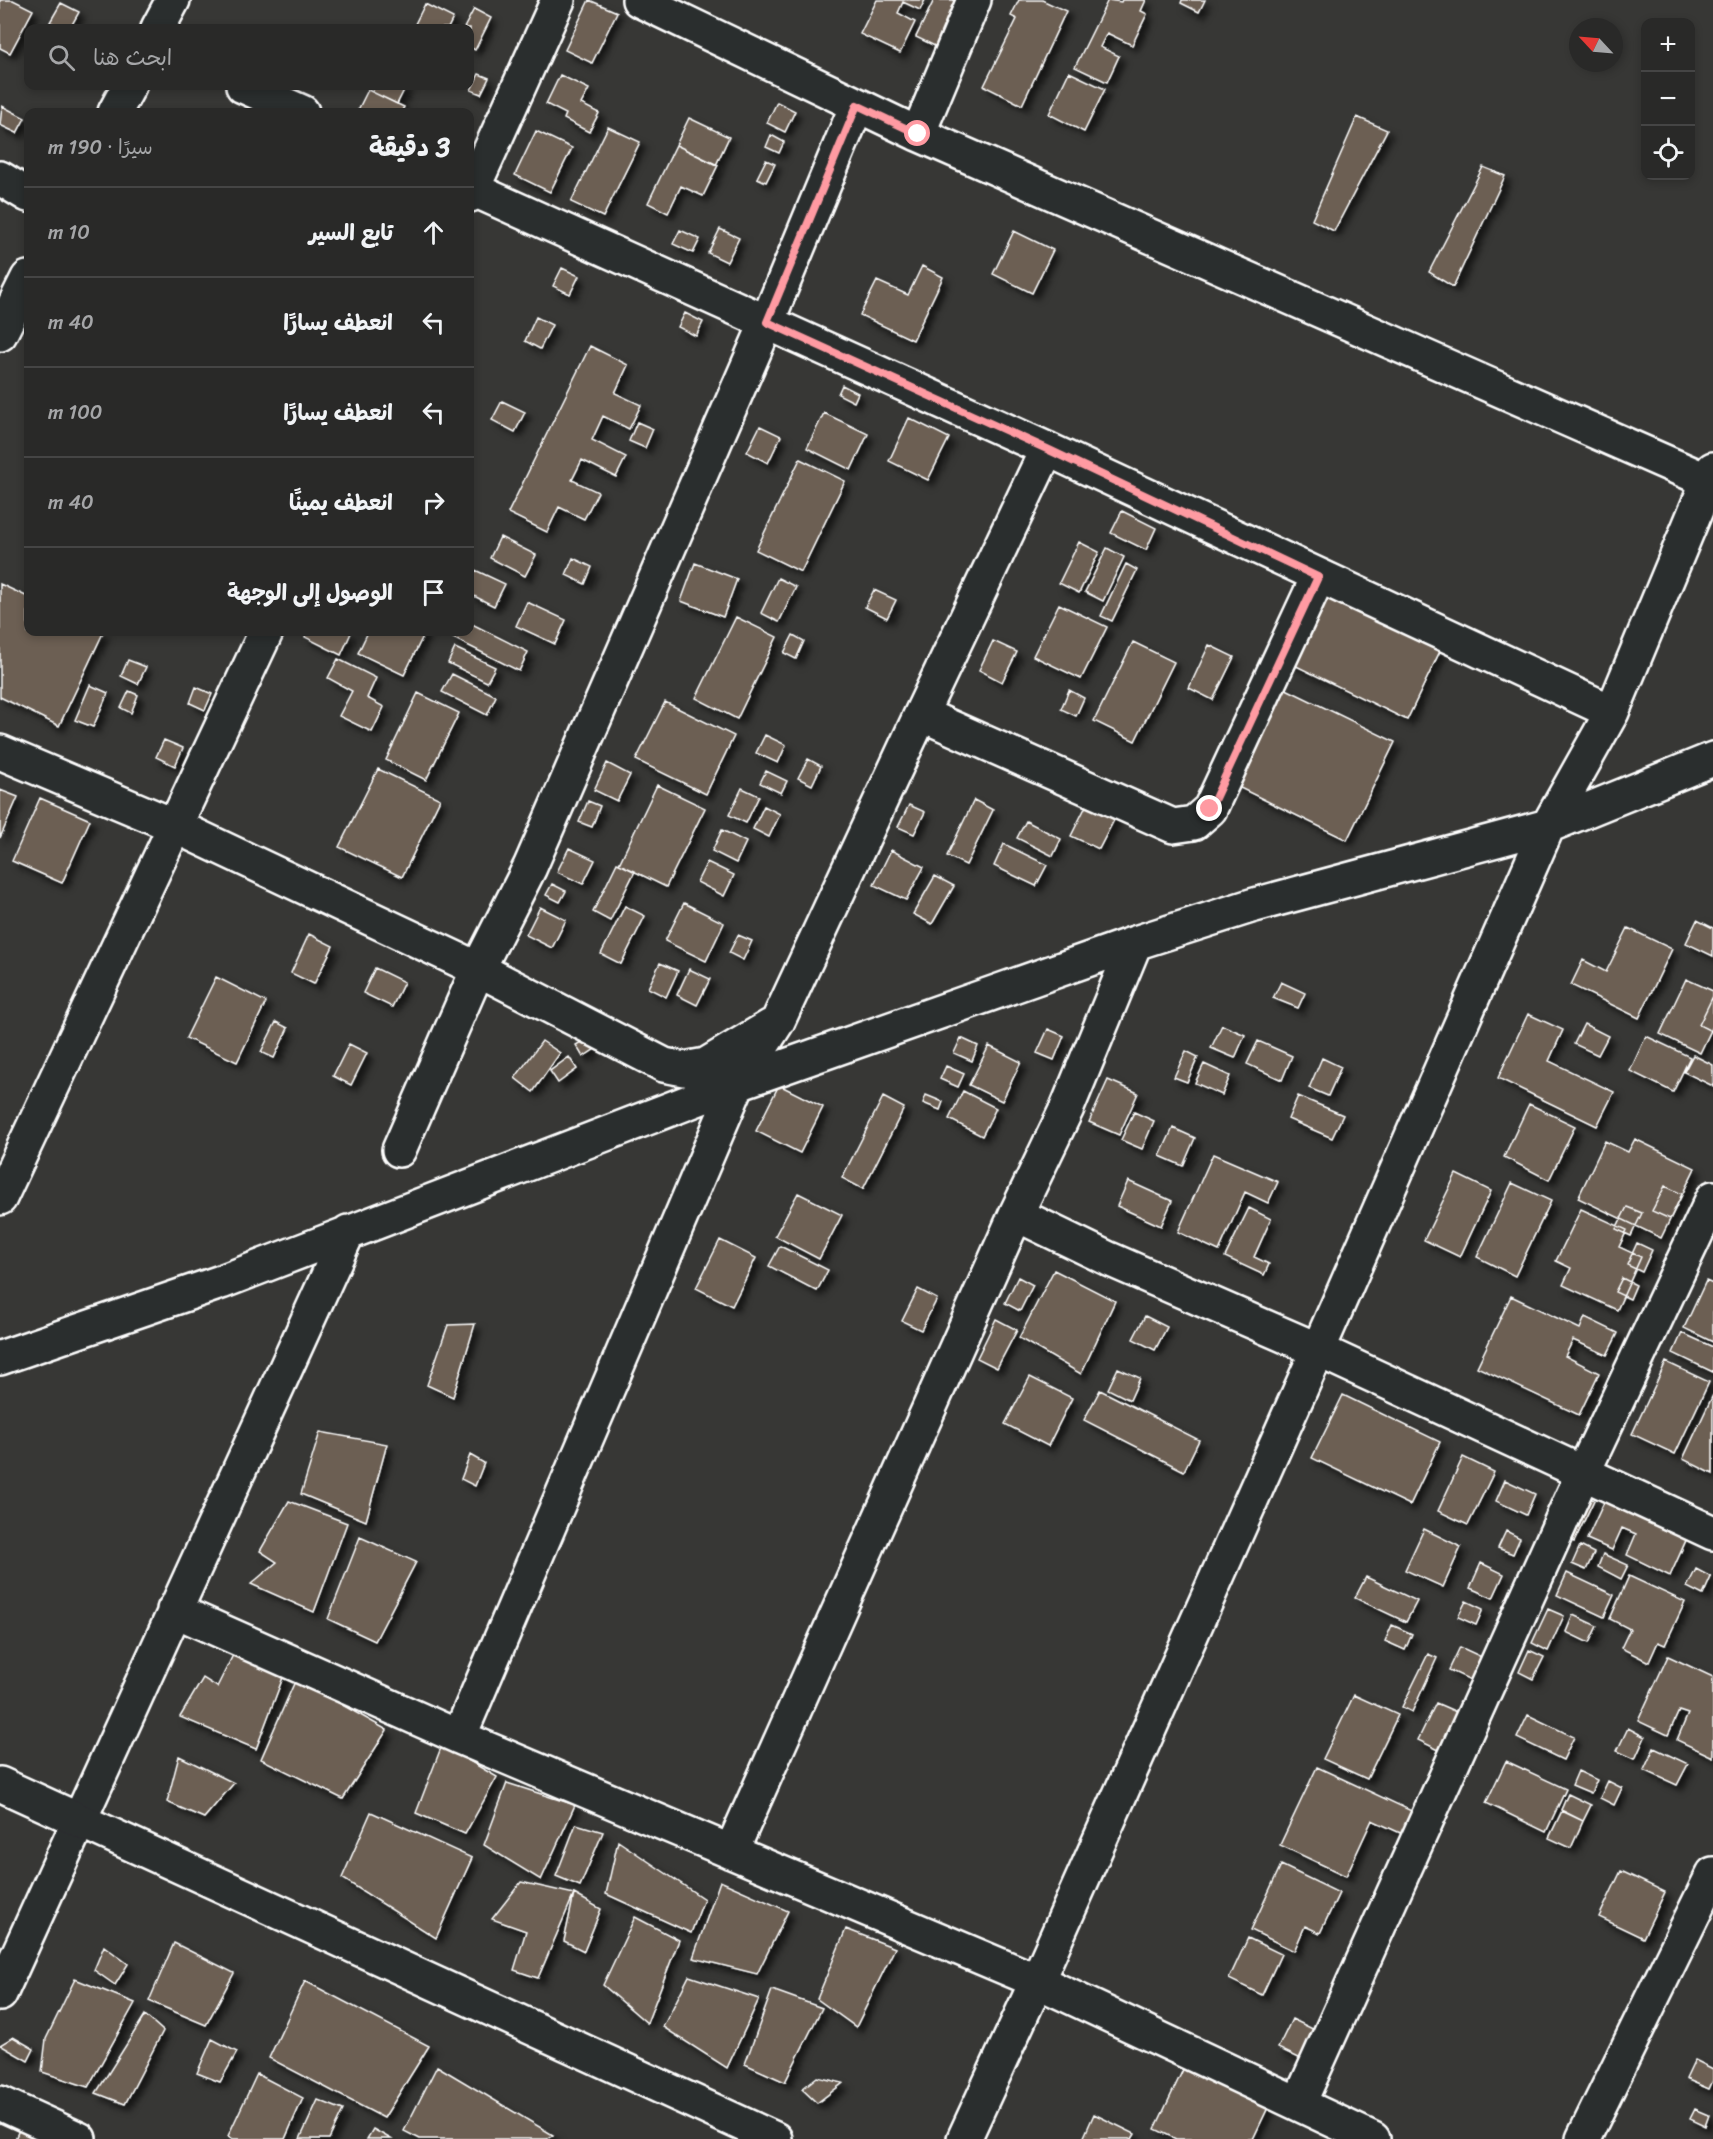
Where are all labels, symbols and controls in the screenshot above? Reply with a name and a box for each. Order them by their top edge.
north arrow [1569,18,1623,72]
map controls [1641,18,1695,180]
button: + [1641,18,1695,72]
search box [24,24,474,90]
text: ابحث هنا [93,38,172,77]
icon: search [45,41,78,74]
button: − [1641,72,1695,126]
route start [904,120,930,146]
text: 3 دقيقة [369,124,450,170]
button: locate [1641,126,1695,180]
text: سيرًا · 190 m [48,130,153,165]
text: تابع السير [309,213,393,252]
text: 10 m [48,215,90,250]
icon: ahead [417,216,450,249]
text: انعطف يسارًا [283,303,393,342]
text: 40 m [48,305,94,340]
icon: left [417,306,450,339]
text: انعطف يسارًا [283,393,393,432]
text: 100 m [48,395,102,430]
icon: left [417,396,450,429]
text: انعطف يمينًا [289,483,393,522]
text: 40 m [48,485,94,520]
icon: right [417,486,450,519]
text: الوصول إلى الوجهة [227,573,393,612]
icon: arrive [417,576,450,609]
route end [1196,795,1222,821]

